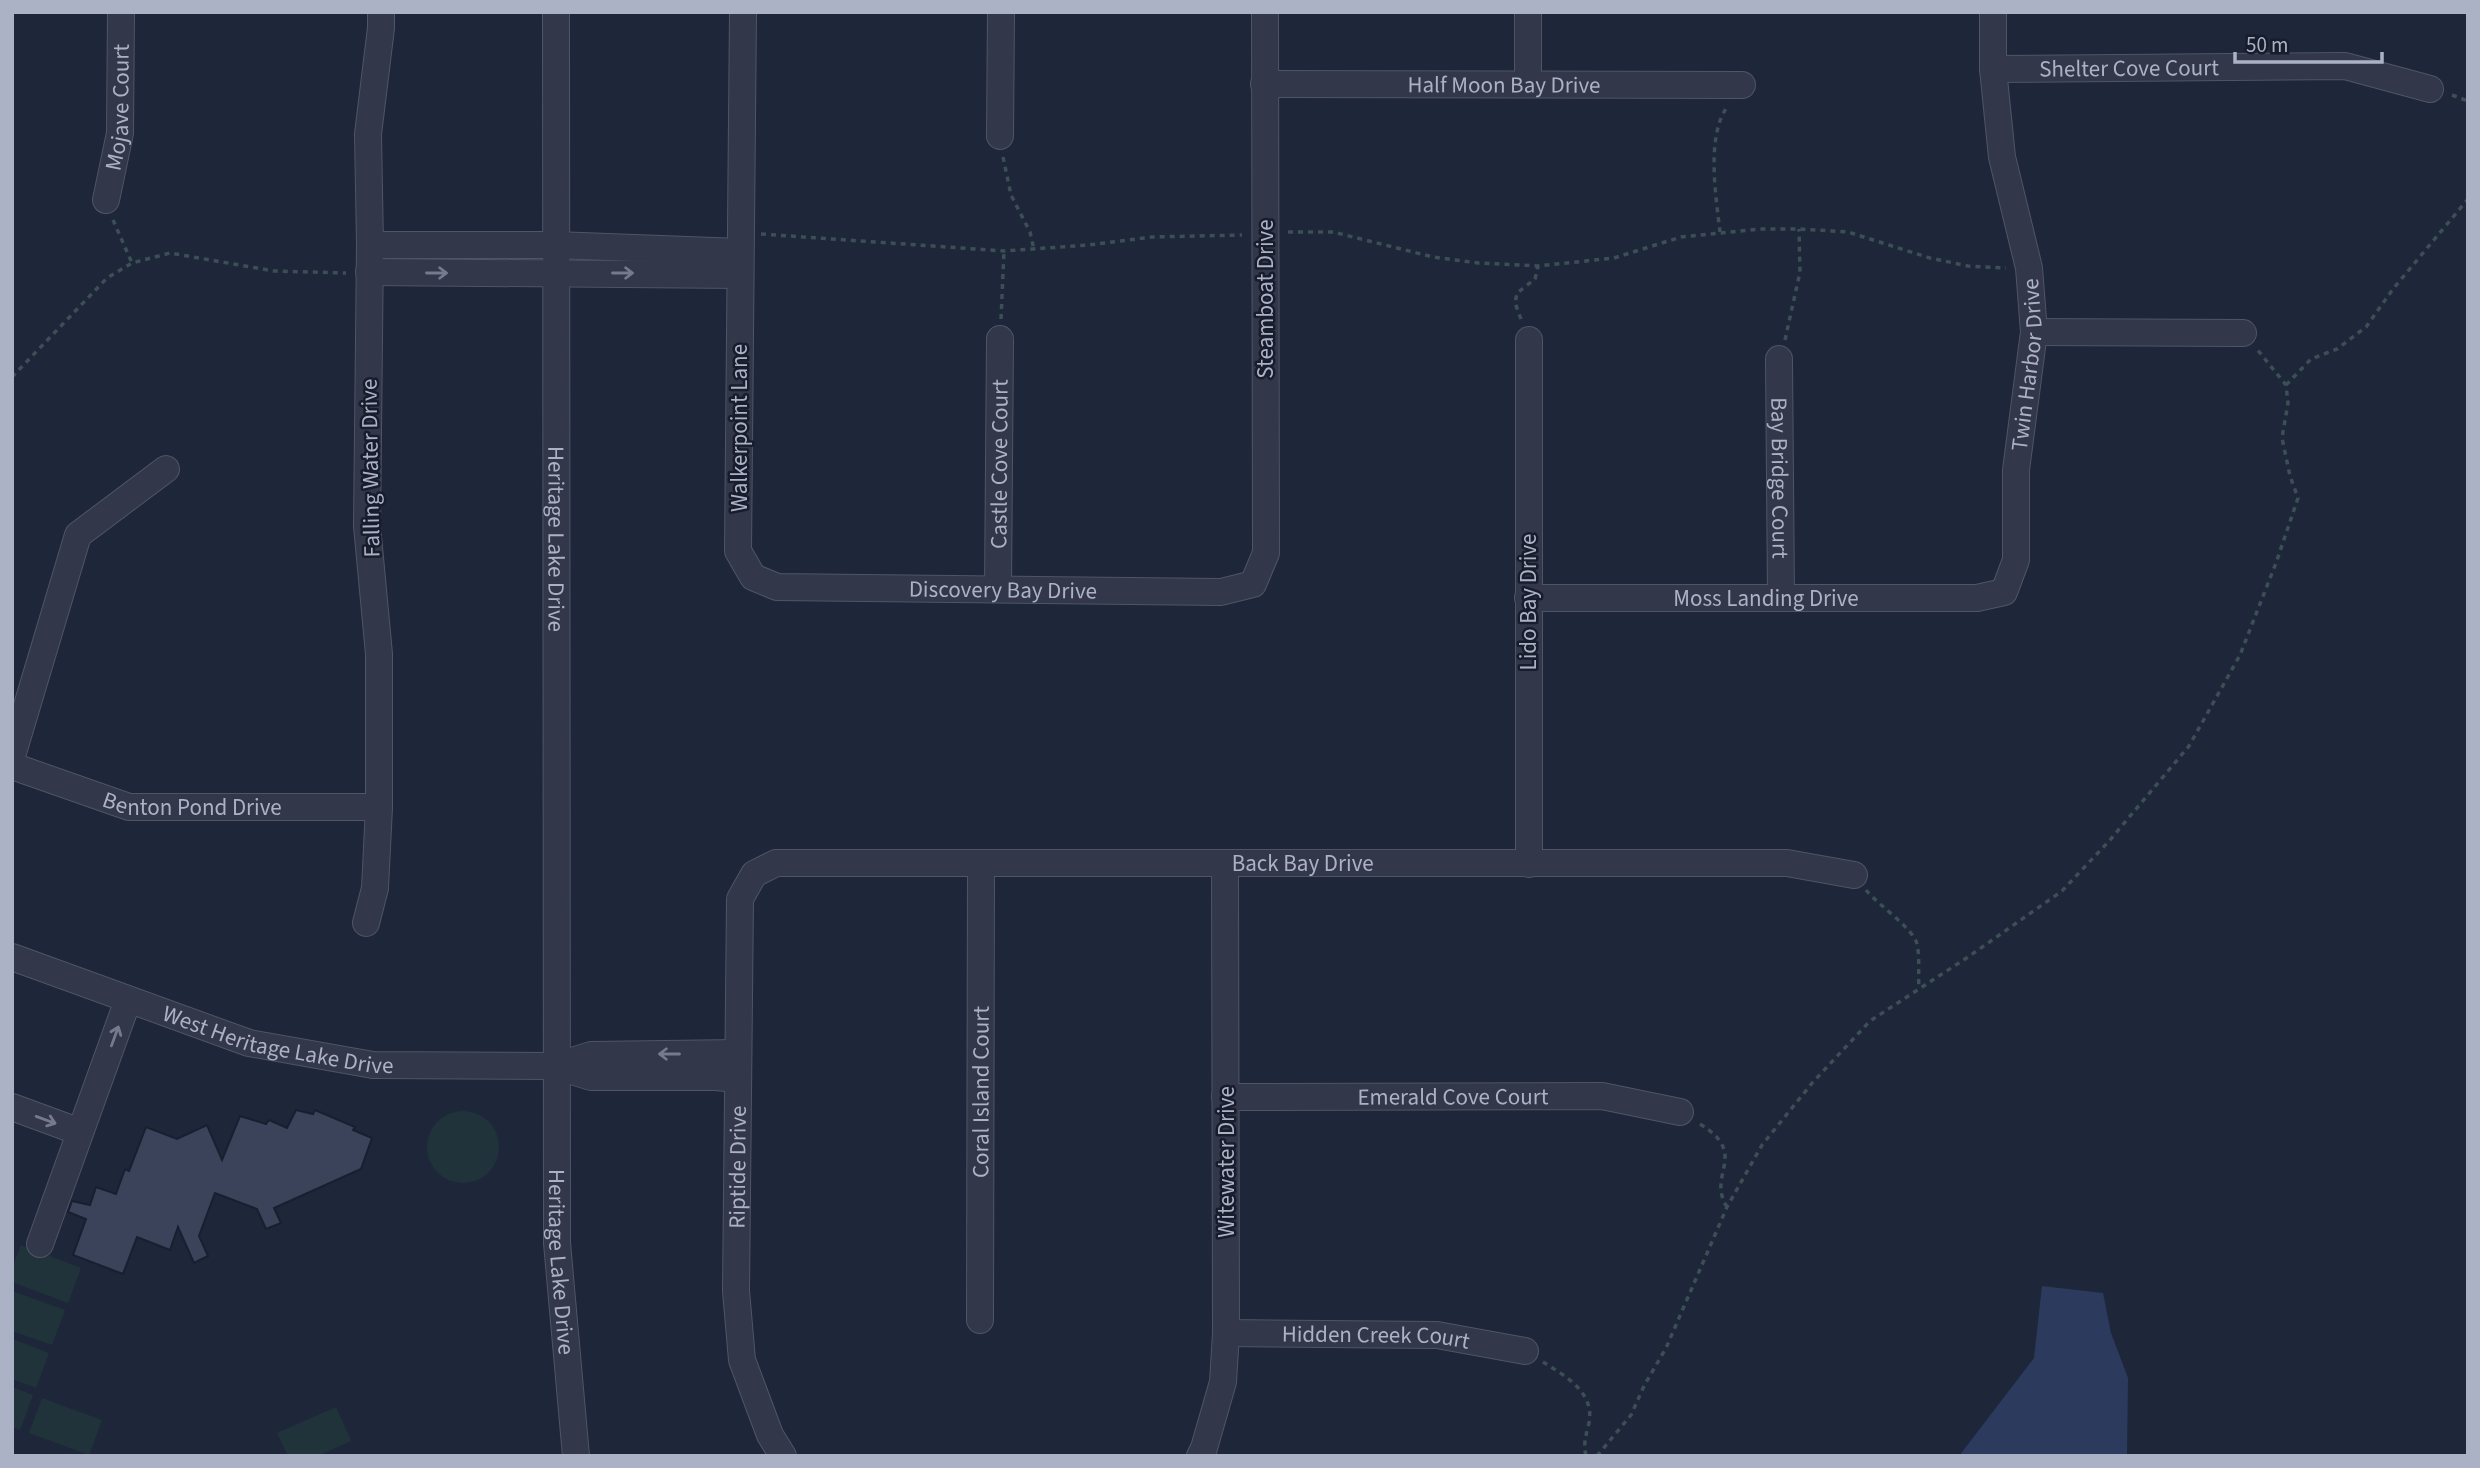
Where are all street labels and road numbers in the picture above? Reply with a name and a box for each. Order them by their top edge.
street label: Mojave Court [97,44,138,174]
street label: Shelter Cove Court [2039,51,2219,86]
street label: Half Moon Bay Drive [1407,68,1601,102]
street label: Steamboat Drive [1249,219,1282,379]
street label: Twin Harbor Drive [2003,277,2051,453]
street label: Walkerpoint Lane [723,344,756,512]
street label: Falling Water Drive [352,378,389,558]
street label: Castle Cove Court [982,379,1017,549]
street label: Bay Bridge Court [1762,397,1797,559]
street label: Heritage Lake Drive [539,446,573,632]
street label: Lido Bay Drive [1512,534,1545,670]
street label: Discovery Bay Drive [909,572,1097,608]
street label: Moss Landing Drive [1673,582,1859,615]
street label: Benton Pond Drive [98,783,282,824]
street label: Back Bay Drive [1232,847,1374,880]
street label: West Heritage Lake Drive [158,997,394,1082]
street label: Coral Island Court [964,1006,998,1178]
street label: Emerald Cove Court [1357,1080,1549,1114]
street label: Witewater Drive [1210,1086,1243,1238]
street label: Riptide Drive [721,1105,755,1229]
street label: Heritage Lake Drive [540,1169,583,1356]
street label: Hidden Creek Court [1282,1318,1473,1358]

